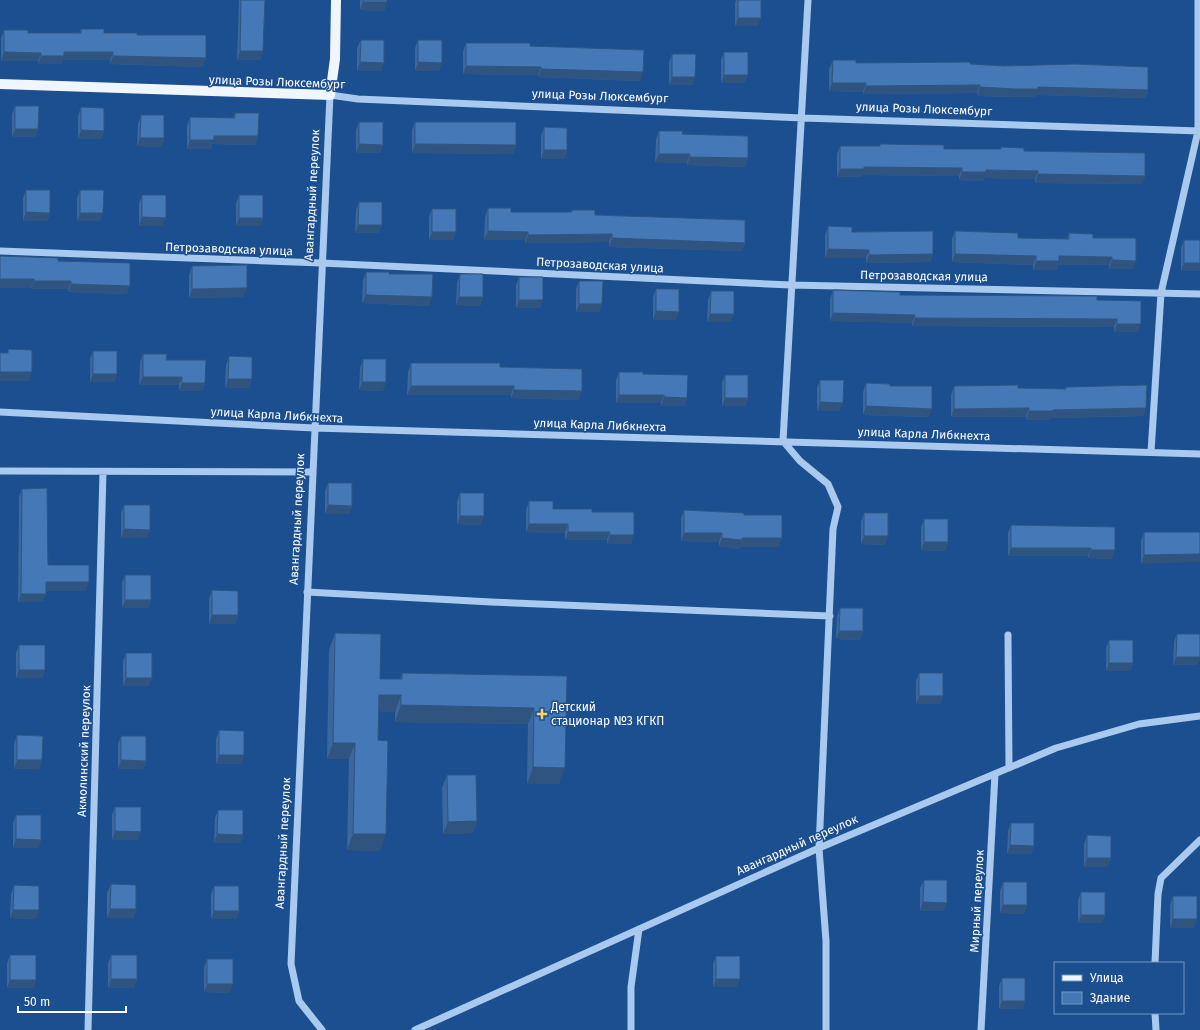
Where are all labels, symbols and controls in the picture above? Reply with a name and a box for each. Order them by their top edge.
street label: улица Розы Люксембург [209,73,346,91]
street label: улица Розы Люксембург [532,87,669,105]
street label: улица Розы Люксембург [856,100,993,118]
street label: Авангардный переулок [302,128,322,261]
street label: Петрозаводская улица [165,240,293,258]
street label: Петрозаводская улица [536,255,664,275]
street label: Петрозаводская улица [860,268,988,284]
street label: улица Карла Либкнехта [210,405,344,425]
street label: улица Карла Либкнехта [533,416,667,434]
street label: улица Карла Либкнехта [857,425,991,443]
street label: Авангардный переулок [287,452,307,585]
street label: Акмолинский переулок [75,684,93,817]
place label: Детский стационар №3 КГКП [550,700,664,728]
marker: Детский стационар №3 КГКП [536,708,548,720]
street label: Авангардный переулок [273,776,293,909]
street label: Авангардный переулок [734,812,861,878]
street label: Мирный переулок [967,848,987,953]
legend [1054,962,1184,1014]
text: Улица [1090,971,1124,985]
scale bar [18,988,126,1014]
text: Здание [1090,991,1130,1005]
text: 50 m [24,995,50,1009]

